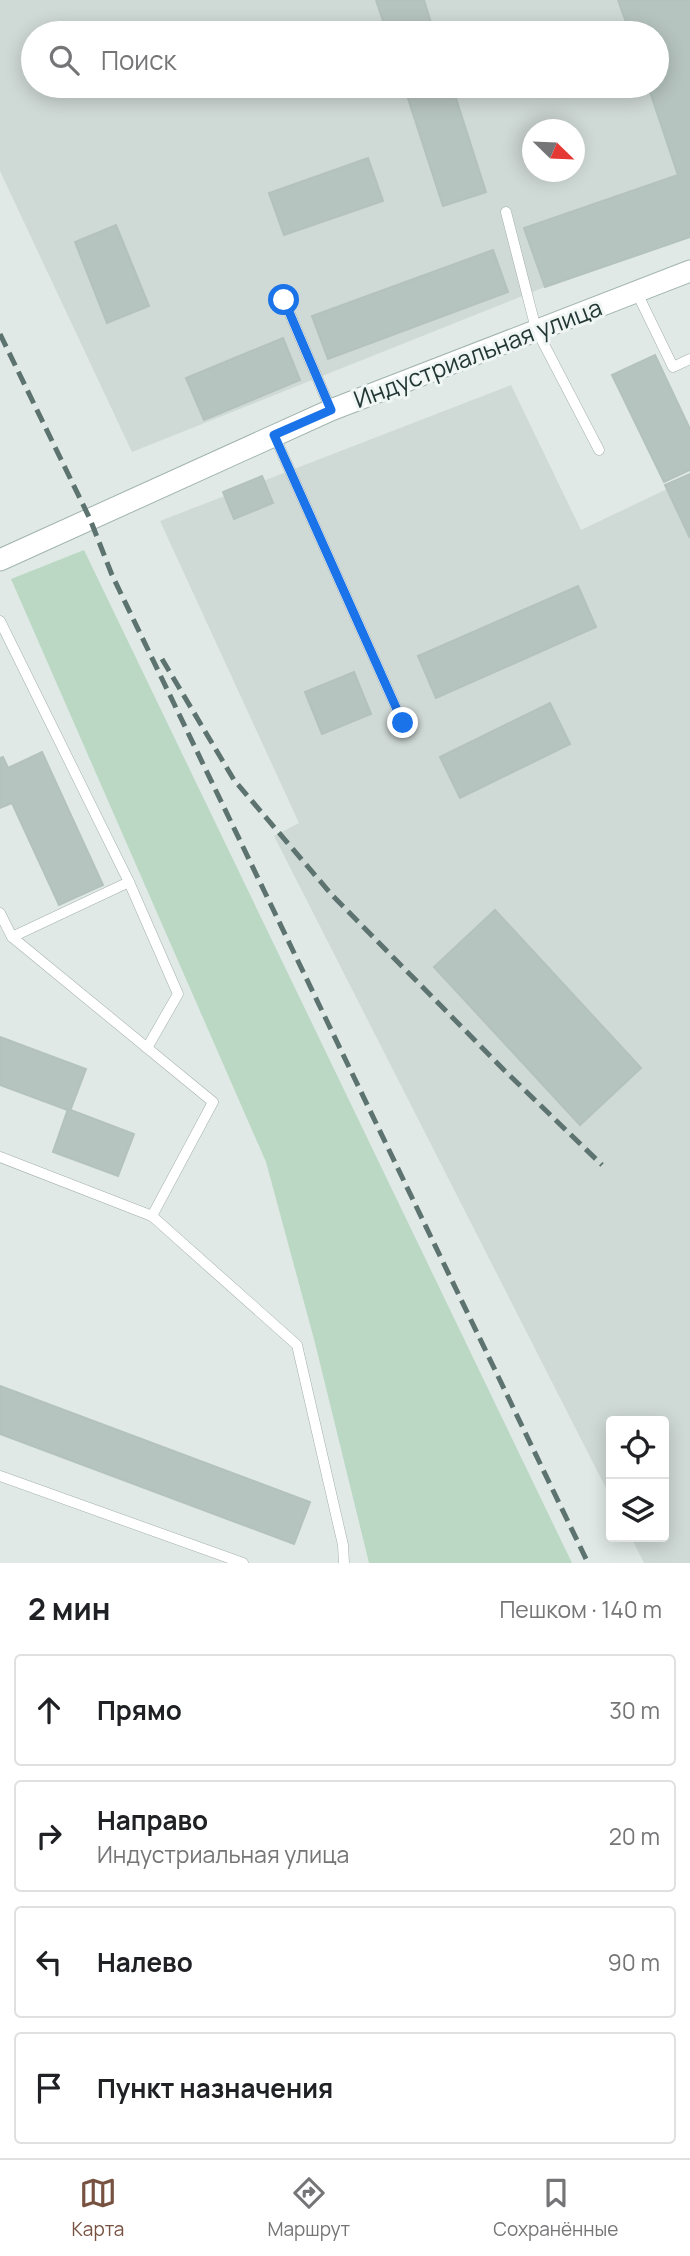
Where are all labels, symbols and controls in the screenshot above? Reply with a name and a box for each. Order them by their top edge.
search box [21,21,669,98]
icon: search [45,41,83,79]
text: Поиск [101,42,176,78]
north arrow [522,119,585,182]
route start [268,284,299,315]
street label: Индустриальная улица [349,290,606,415]
route end [387,707,418,738]
map controls [606,1416,669,1542]
button: locate [606,1416,669,1479]
button: layers [606,1479,669,1542]
text: 2 мин [28,1588,111,1629]
text: Пешком · 140 m [499,1593,662,1625]
icon: ahead [30,1691,68,1729]
text: Прямо [97,1692,182,1728]
text: 30 m [609,1694,660,1726]
text: Направо [97,1802,208,1838]
icon: right [30,1817,68,1855]
text: 20 m [609,1820,660,1852]
text: Индустриальная улица [97,1838,349,1870]
icon: left [30,1943,68,1981]
text: Налево [97,1944,193,1980]
text: 90 m [608,1946,660,1978]
icon: arrive [30,2069,68,2107]
text: Пункт назначения [97,2070,333,2106]
tab: Карта [72,2174,124,2242]
tab: Маршрут [268,2174,350,2242]
tab: Сохранённые [493,2174,618,2242]

